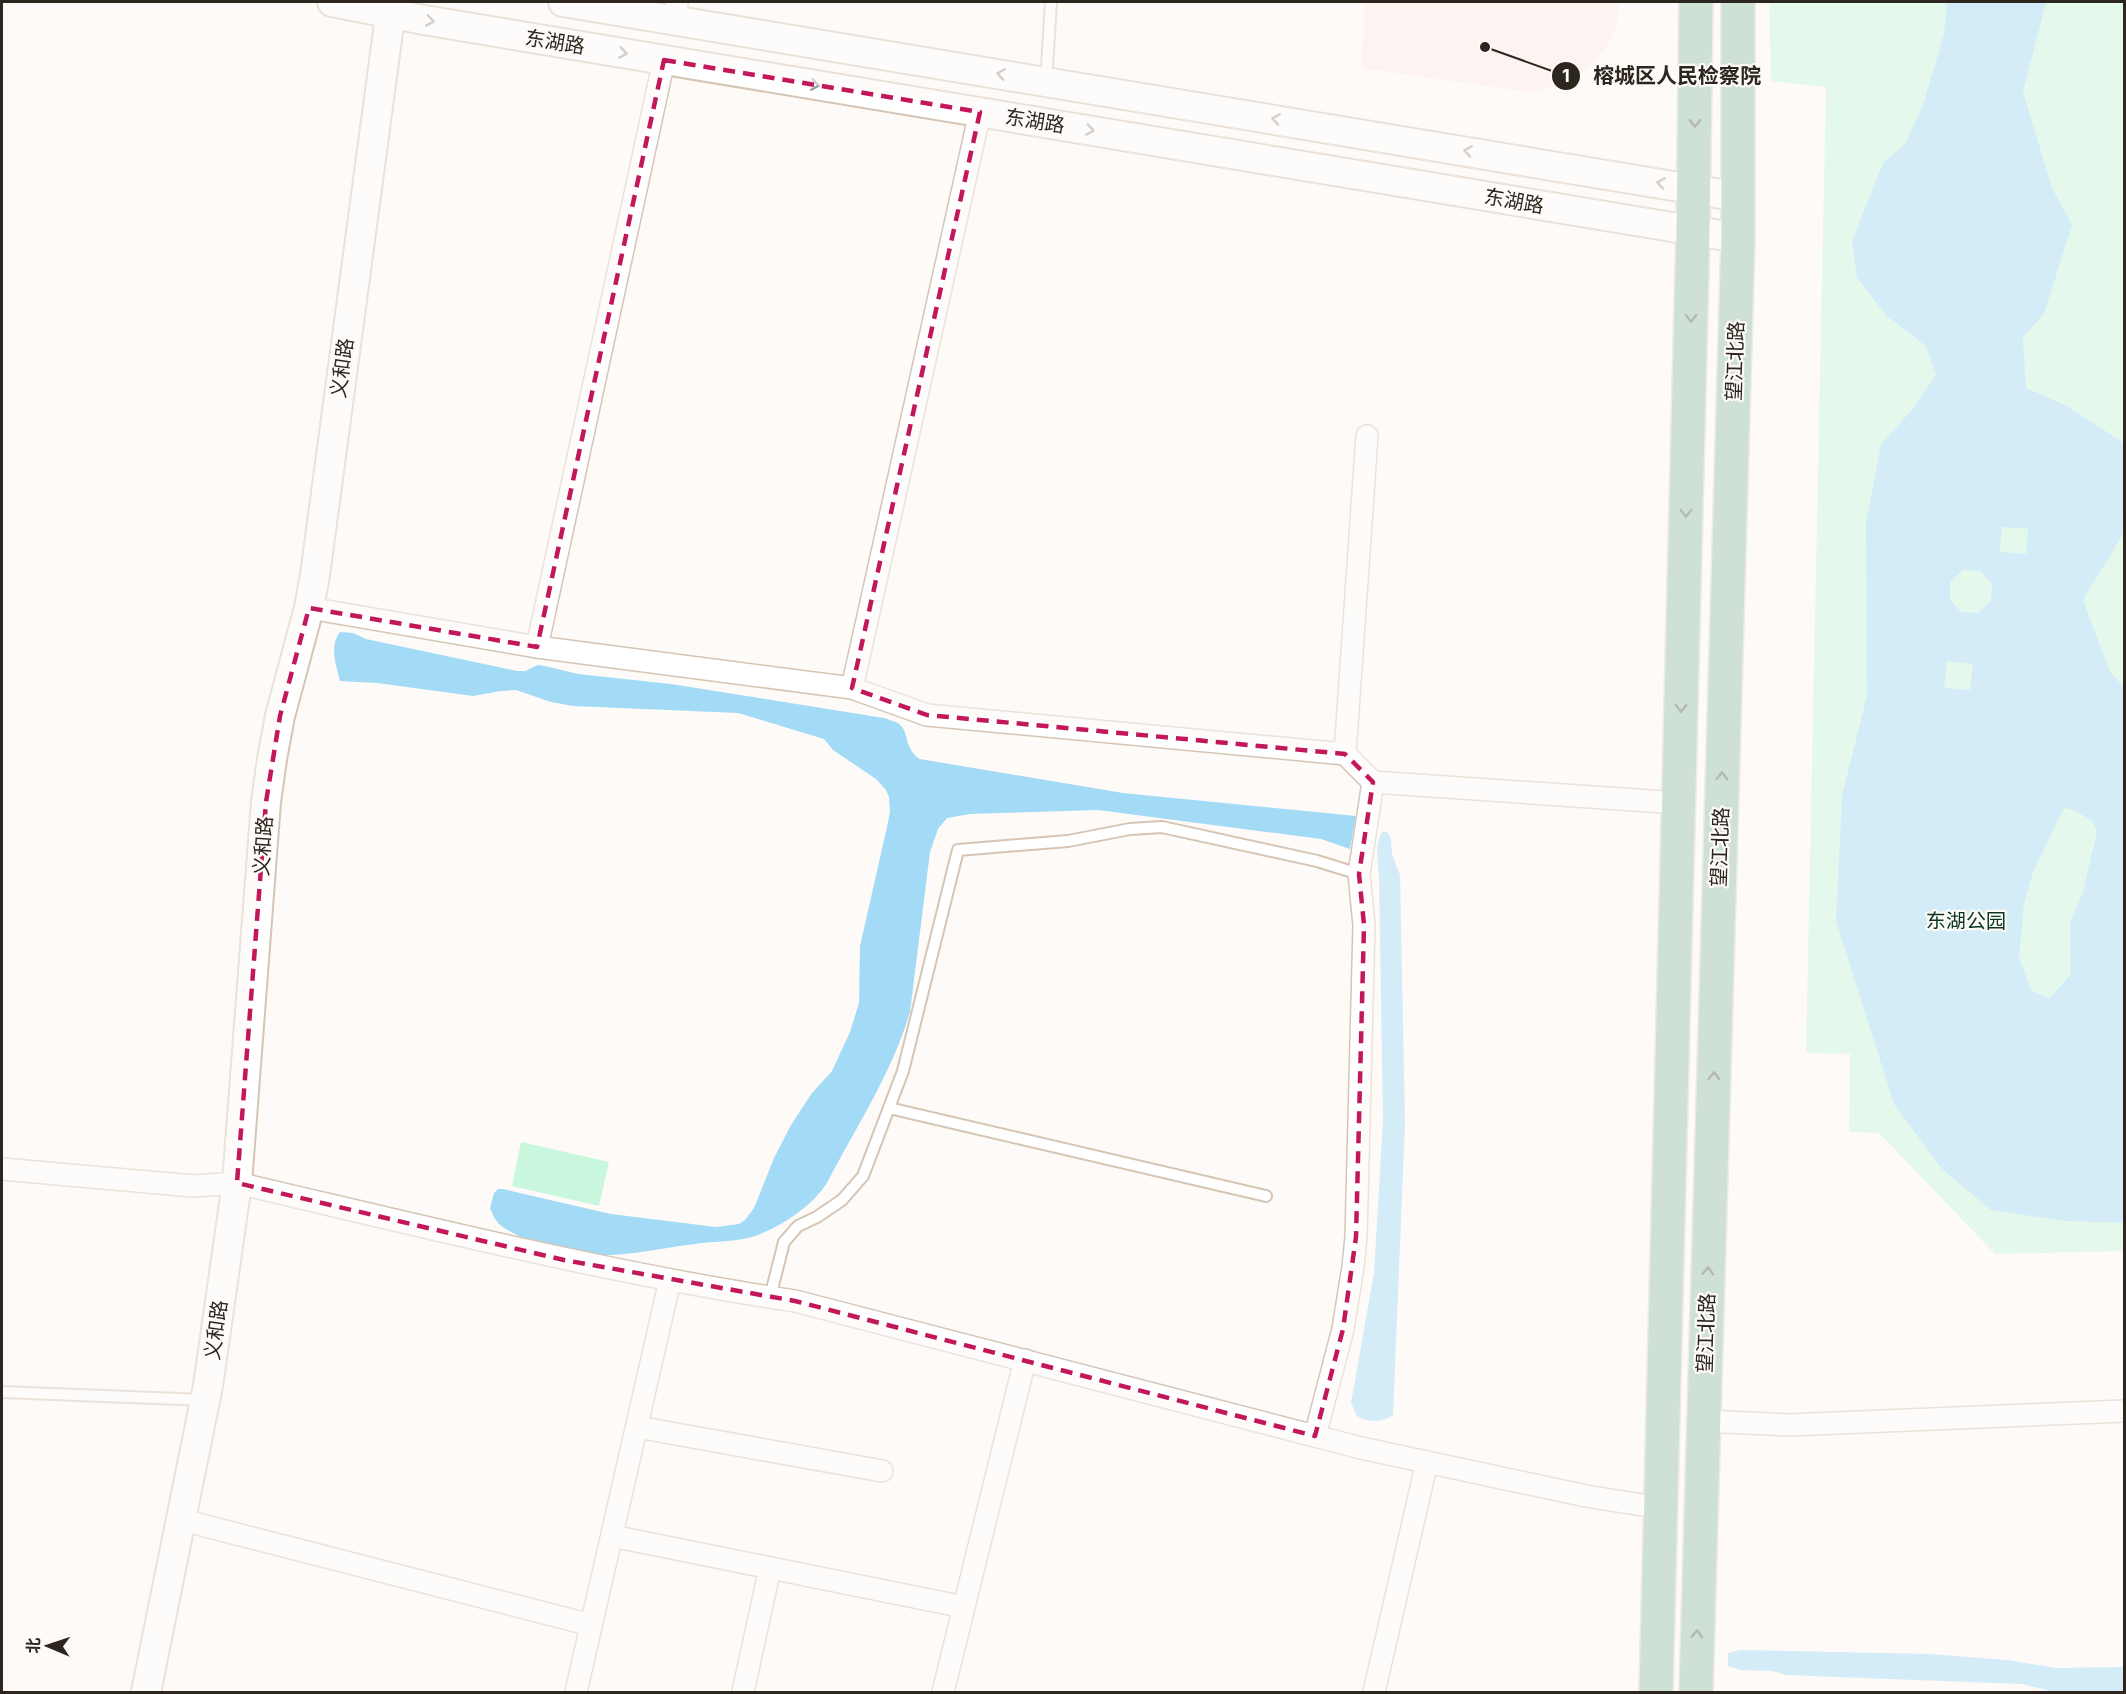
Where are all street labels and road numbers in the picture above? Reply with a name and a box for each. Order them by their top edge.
street label: 东湖路 [523,25,587,59]
street label: 东湖路 [1003,104,1067,138]
street label: 东湖路 [1482,184,1546,218]
street label: 望江北路 [1722,321,1748,401]
street label: 义和路 [326,337,358,399]
street label: 望江北路 [1707,807,1733,887]
street label: 义和路 [249,815,277,877]
street label: 望江北路 [1693,1293,1719,1373]
street label: 义和路 [200,1299,232,1361]

